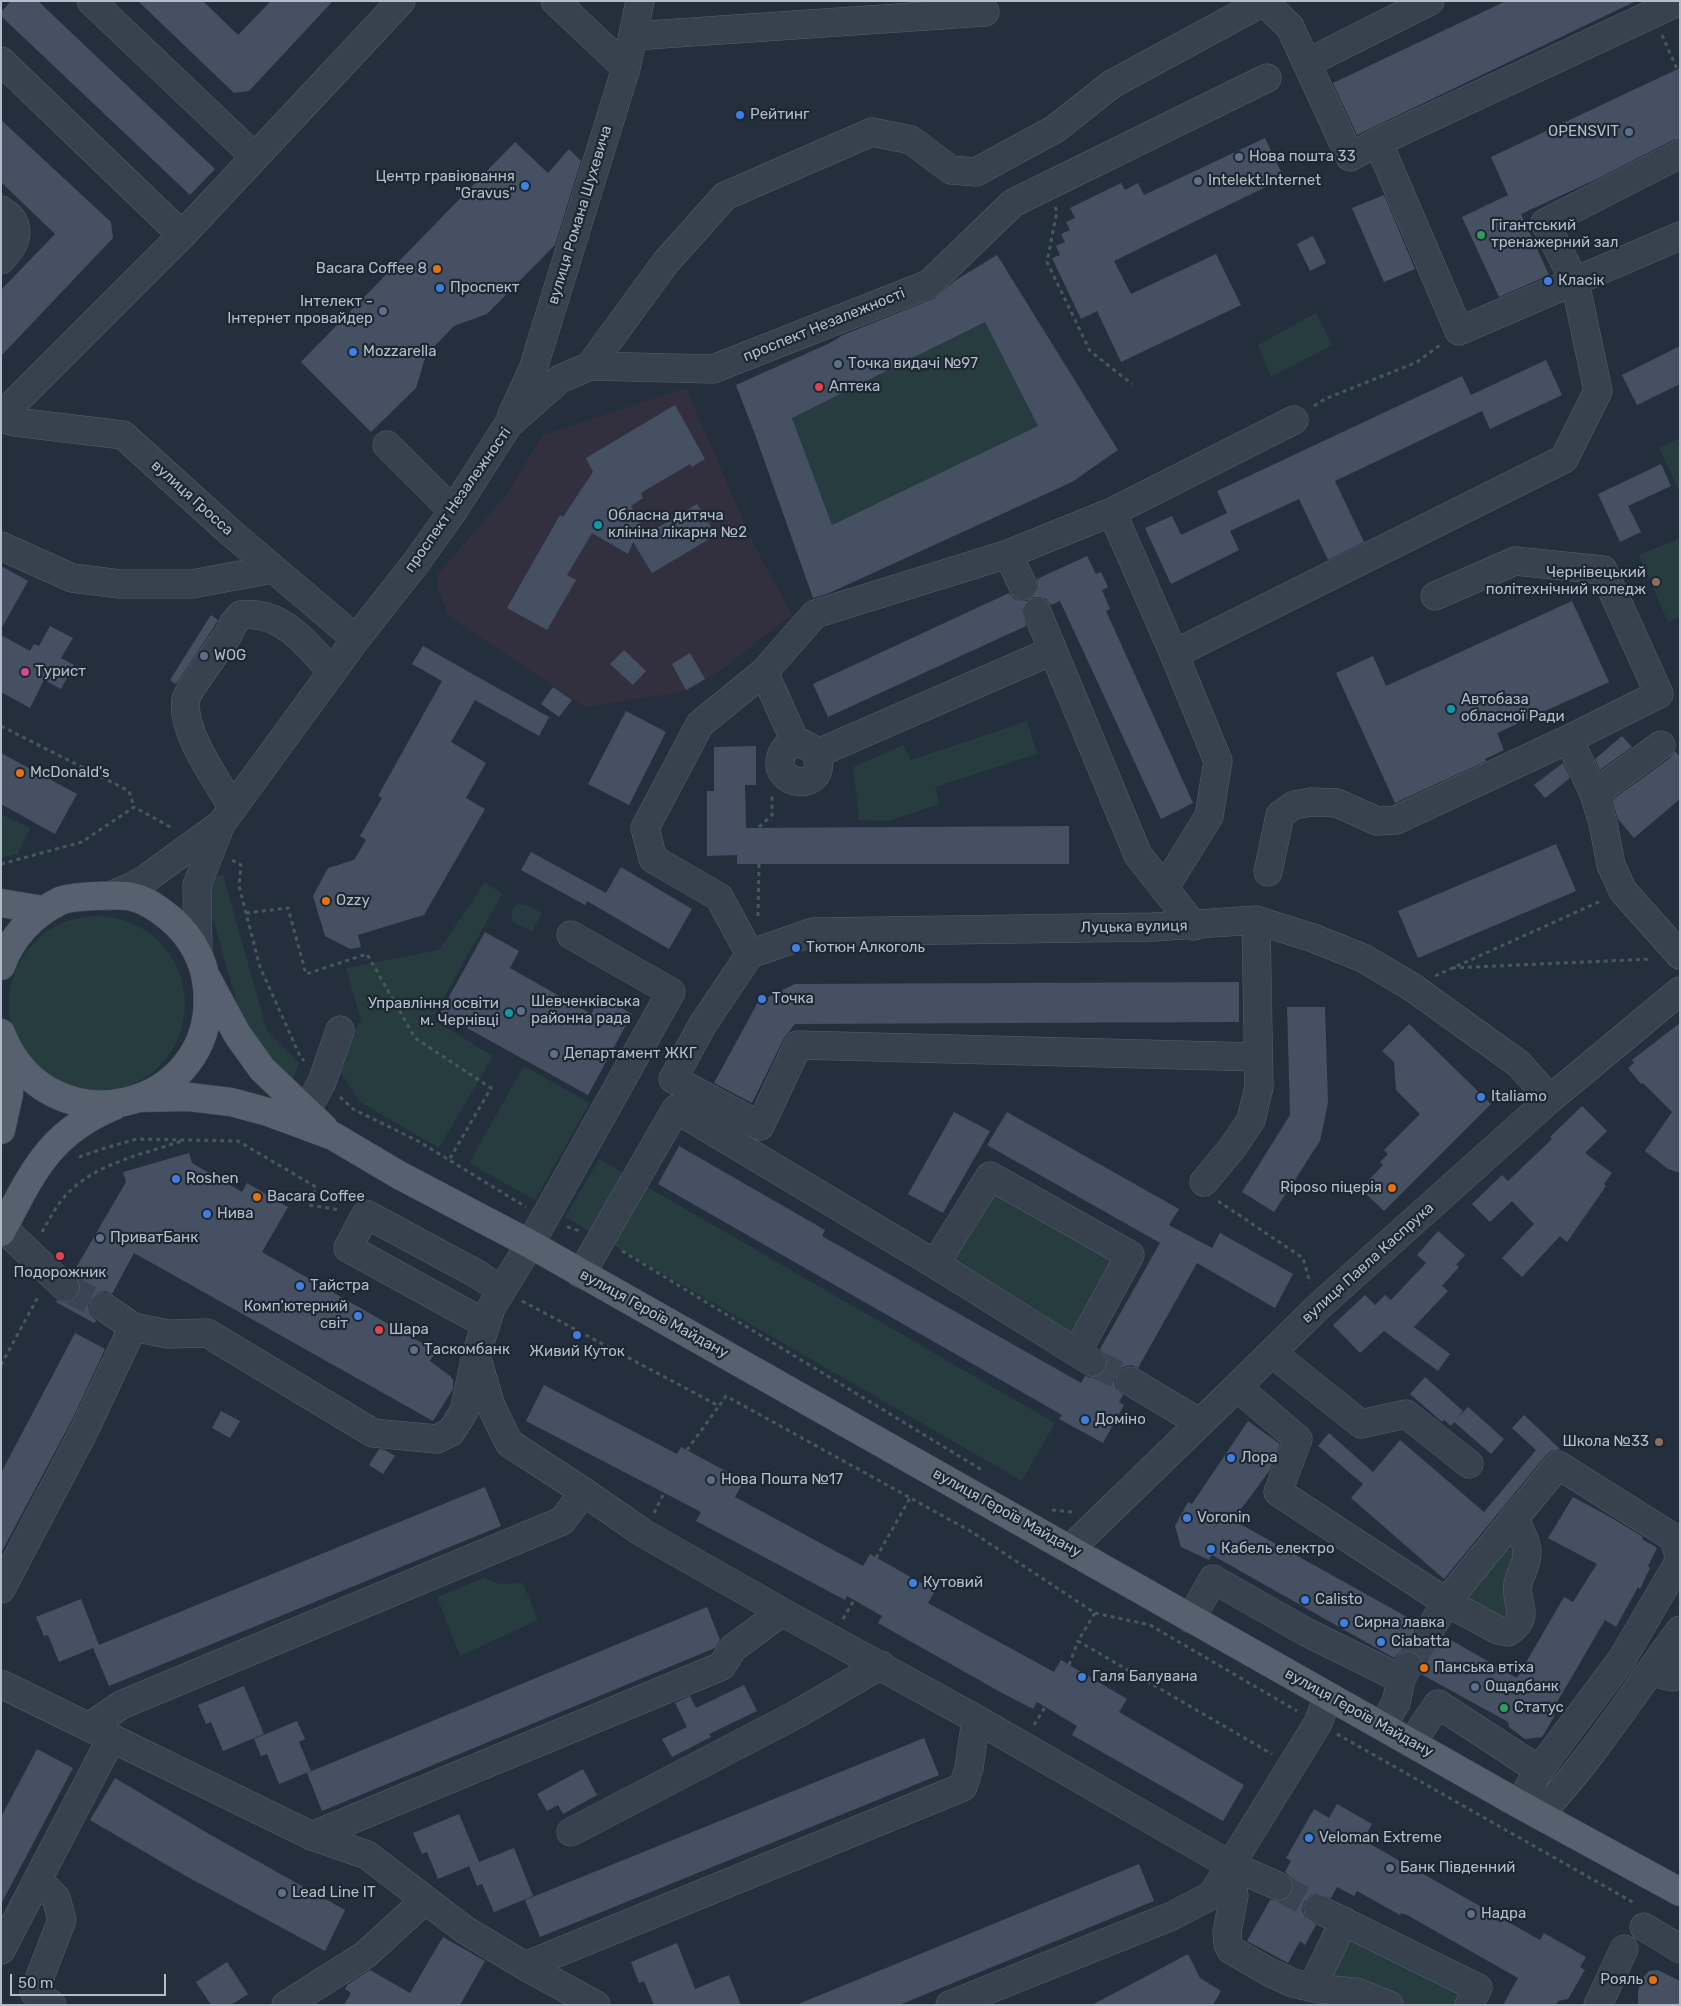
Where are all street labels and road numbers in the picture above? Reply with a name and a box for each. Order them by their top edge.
street label: вулиця Романа Шухевича [544,123,616,307]
street label: проспект Незалежності [740,284,908,366]
street label: проспект Незалежності [401,424,515,576]
street label: вулиця Гросса [147,456,237,540]
street label: Луцька вулиця [1080,917,1188,937]
street label: вулиця Павла Каспрука [1298,1199,1438,1327]
street label: вулиця Героїв Майдану [577,1266,731,1362]
street label: вулиця Героїв Майдану [930,1465,1084,1561]
street label: вулиця Героїв Майдану [1282,1665,1436,1761]

